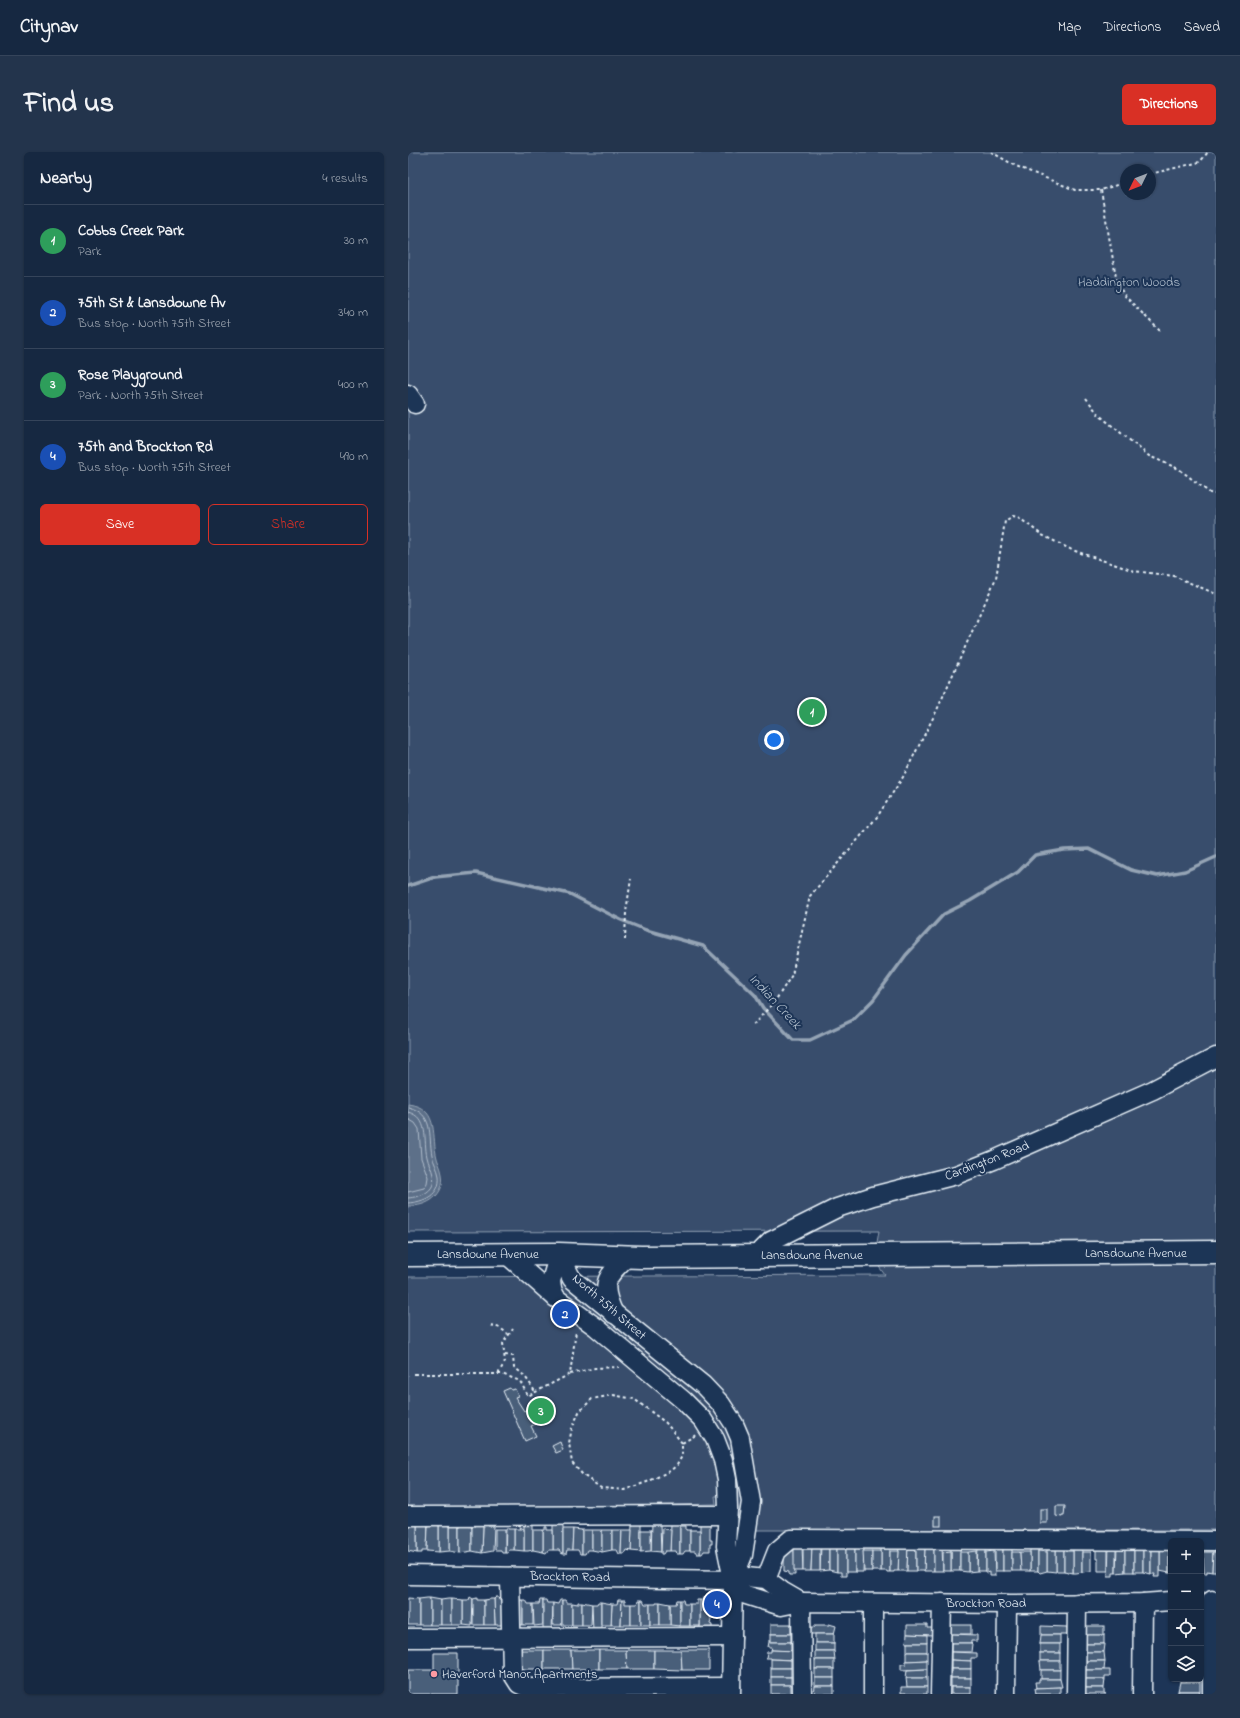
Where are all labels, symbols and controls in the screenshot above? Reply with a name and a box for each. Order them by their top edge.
text: Citynav [20,14,78,41]
text: Map [1058,17,1081,38]
text: Directions [1103,17,1161,38]
text: Saved [1183,17,1220,38]
text: Find us [24,84,114,125]
button: Directions [1122,84,1216,125]
north arrow [1120,164,1156,200]
text: Nearby [40,166,92,191]
text: 4 results [322,169,368,188]
text: Cobbs Creek Park [78,220,184,242]
text: 1 [51,231,55,250]
text: 30 m [344,231,368,250]
text: Park [78,242,102,261]
park label: Haddington Woods [1078,273,1180,293]
text: 75th St & Lansdowne Av [78,292,225,314]
text: 2 [50,303,56,322]
text: 340 m [338,303,368,322]
text: Bus stop · North 75th Street [78,314,231,333]
text: Rose Playground [78,364,183,386]
text: 3 [50,375,56,394]
text: 400 m [338,375,368,394]
text: Park · North 75th Street [78,386,203,405]
text: 75th and Brockton Rd [78,436,213,458]
text: 4 [50,447,56,466]
text: 490 m [340,447,368,466]
text: Bus stop · North 75th Street [78,458,231,477]
button: Save [40,504,200,545]
button: Share [208,504,368,545]
pin: 1 [799,697,825,727]
your location [764,730,784,750]
water label: Indian Creek [744,970,807,1035]
street label: Cardington Road [942,1136,1033,1187]
street label: Lansdowne Avenue [1085,1244,1187,1263]
street label: Lansdowne Avenue [437,1245,539,1264]
street label: Lansdowne Avenue [761,1246,863,1265]
street label: North 75th Street [568,1269,651,1345]
pin: 2 [552,1299,578,1329]
pin: 3 [528,1396,554,1426]
map controls [1168,1538,1204,1682]
button: + [1168,1538,1204,1574]
street label: Brockton Road [529,1567,611,1587]
button: − [1168,1574,1204,1610]
pin: 4 [704,1589,730,1619]
street label: Brockton Road [945,1594,1027,1613]
button: locate [1168,1610,1204,1646]
button: layers [1168,1646,1204,1682]
place label: Haverford Manor Apartments [442,1665,598,1684]
marker: Haverford Manor Apartments [429,1669,439,1679]

